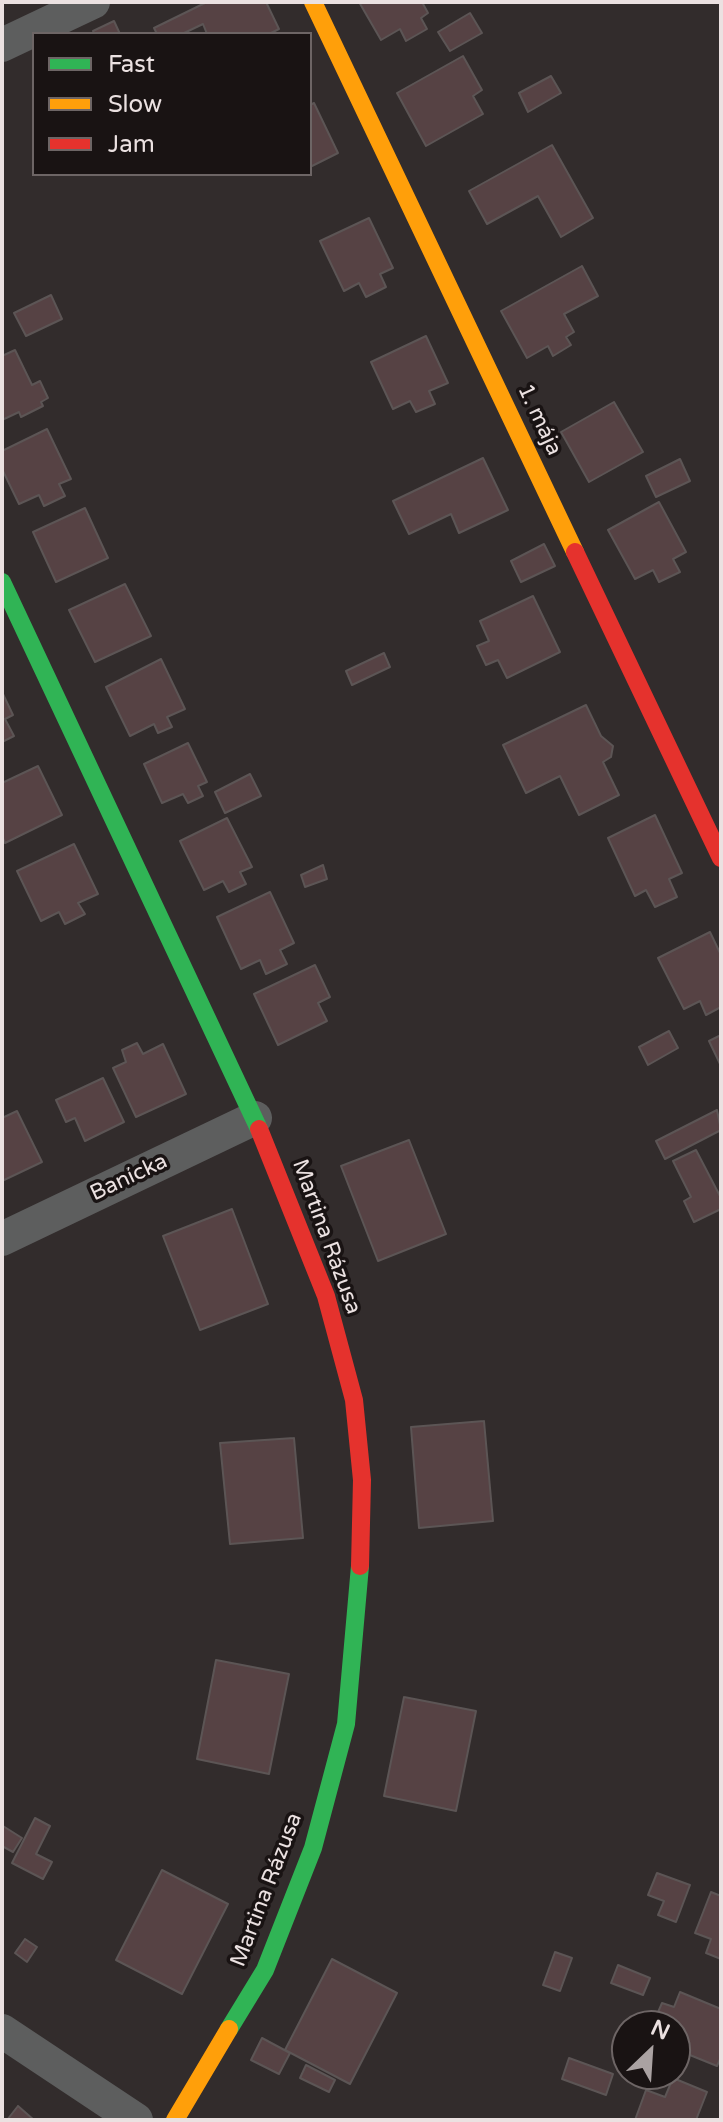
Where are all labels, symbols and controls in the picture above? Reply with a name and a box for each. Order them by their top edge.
legend [32,32,312,176]
text: Fast [108,50,155,79]
text: Slow [108,90,162,119]
text: Jam [108,130,155,159]
street label: 1. mája [511,380,567,460]
street label: Banícka [86,1149,172,1207]
street label: Martina Rázusa [286,1156,366,1318]
street label: Martina Rázusa [226,1809,308,1971]
north arrow [611,2010,691,2090]
text: N [647,2015,674,2046]

